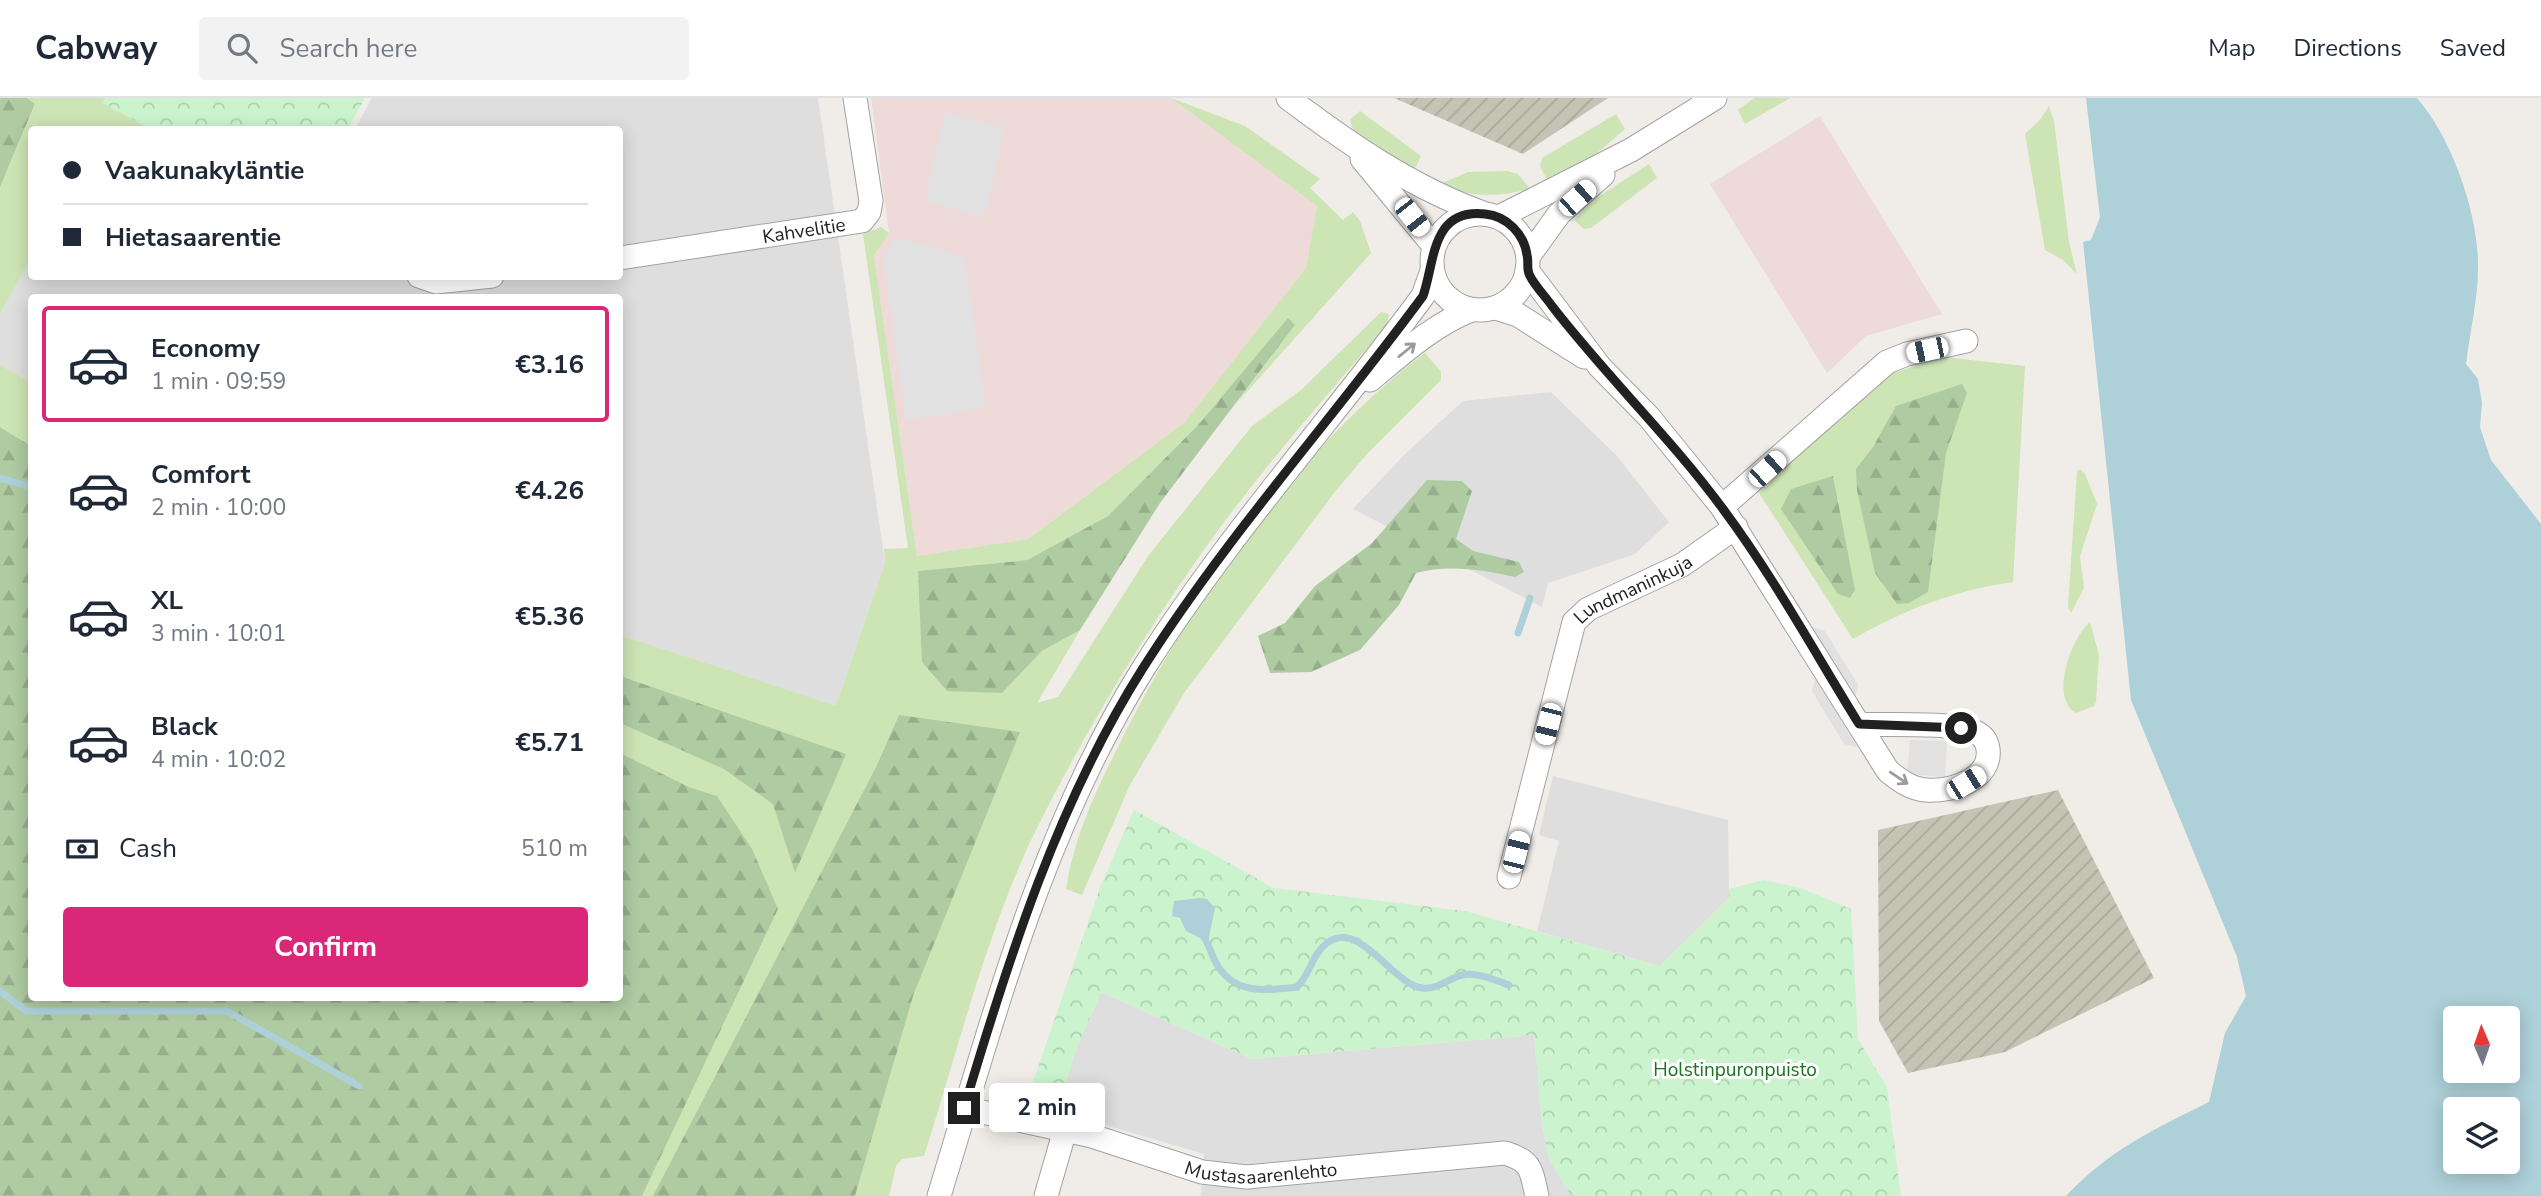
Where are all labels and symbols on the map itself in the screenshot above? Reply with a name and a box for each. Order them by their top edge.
car [1555,176,1600,220]
car [1391,194,1434,240]
street label: Kahvelitie [761,212,847,250]
car [1905,335,1950,365]
one-way arrow [1398,342,1416,358]
car [1745,447,1790,491]
street label: Lundmaninkuja [1568,550,1698,630]
car [1533,701,1564,747]
route start [1945,712,1977,744]
car [1943,763,1990,803]
one-way arrow [1889,771,1908,786]
car [1501,829,1532,875]
north arrow [2443,1006,2520,1083]
park label: Holstinpuronpuisto [1653,1057,1817,1083]
callout: 2 min [988,1084,1104,1132]
route end [948,1092,980,1124]
street label: Mustasaarenlehto [1181,1155,1338,1191]

